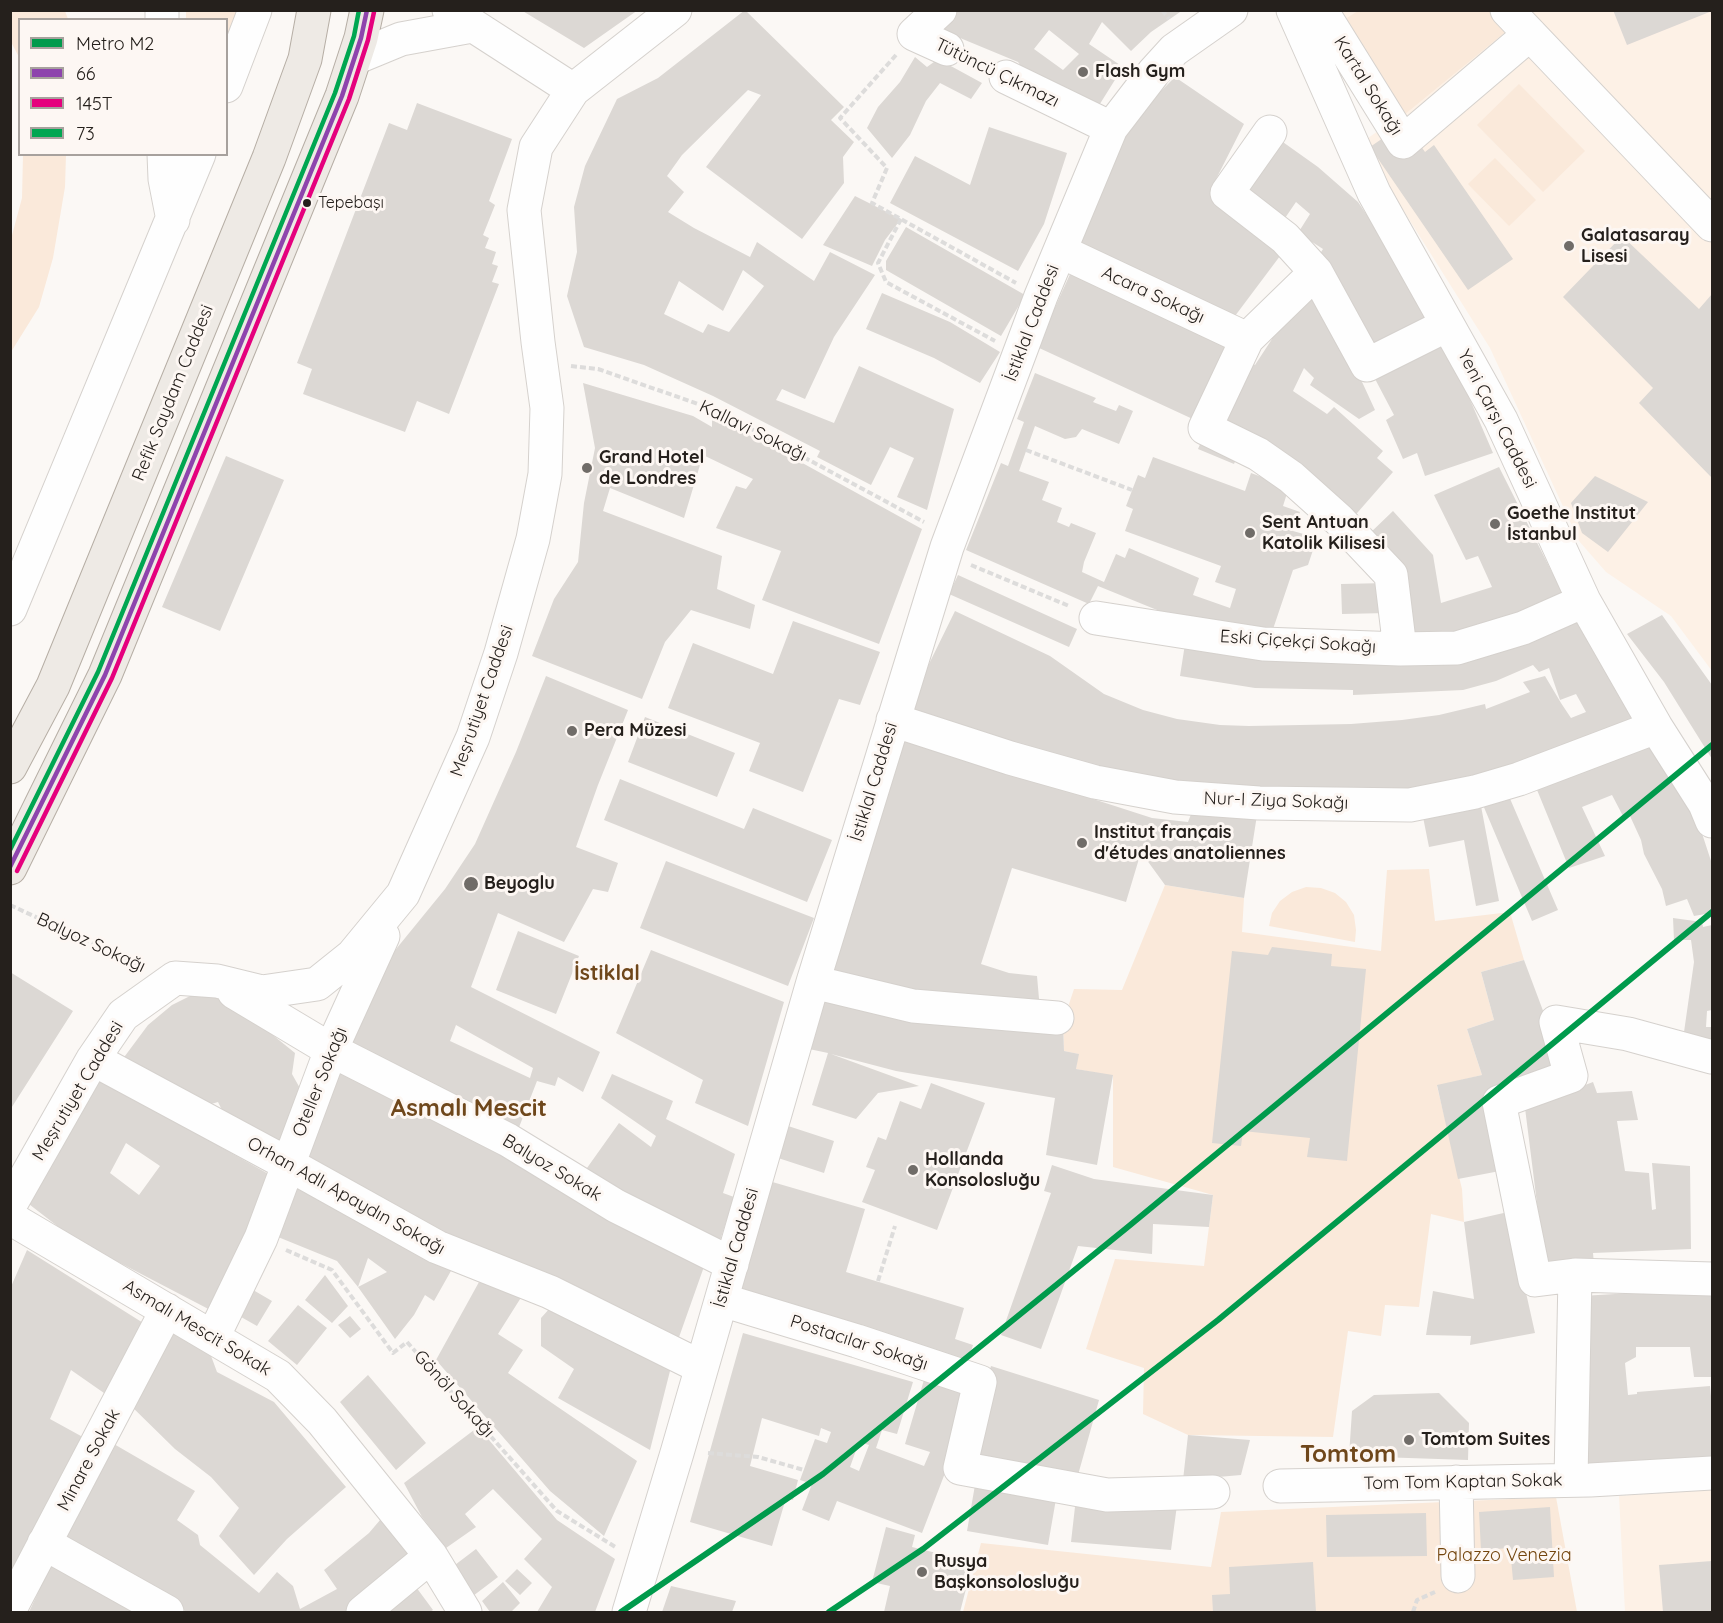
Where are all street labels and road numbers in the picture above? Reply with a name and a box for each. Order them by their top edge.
street label: Kartal Sokağı [1329,33,1407,139]
street label: Tütüncü Çıkmazı [931,34,1063,112]
street label: İstiklal Caddesi [1000,261,1064,385]
street label: Acara Sokağı [1098,262,1208,328]
street label: Refik Saydam Caddesi [128,302,218,484]
street label: Yeni Çarşı Caddesi [1453,346,1541,492]
street label: Kallavi Sokağı [696,396,810,466]
street label: Meşrutiyet Caddesi [446,622,518,780]
street label: Eski Çiçekçi Sokağı [1219,626,1377,658]
street label: İstiklal Caddesi [846,720,902,844]
street label: Nur-I Ziya Sokağı [1203,788,1349,814]
street label: Balyoz Sokağı [33,908,149,978]
street label: Meşrutiyet Caddesi [28,1017,128,1165]
street label: Oteller Sokağı [288,1024,352,1140]
street label: Balyoz Sokak [498,1130,606,1206]
street label: Orhan Adlı Apaydın Sokağı [243,1133,449,1259]
street label: İstiklal Caddesi [709,1186,763,1310]
street label: Asmalı Mescit Sokak [119,1275,275,1381]
street label: Postacılar Sokağı [787,1311,931,1375]
street label: Gönöl Sokağı [409,1346,499,1442]
street label: Minare Sokak [53,1405,125,1515]
street label: Tom Tom Kaptan Sokak [1363,1469,1563,1495]

